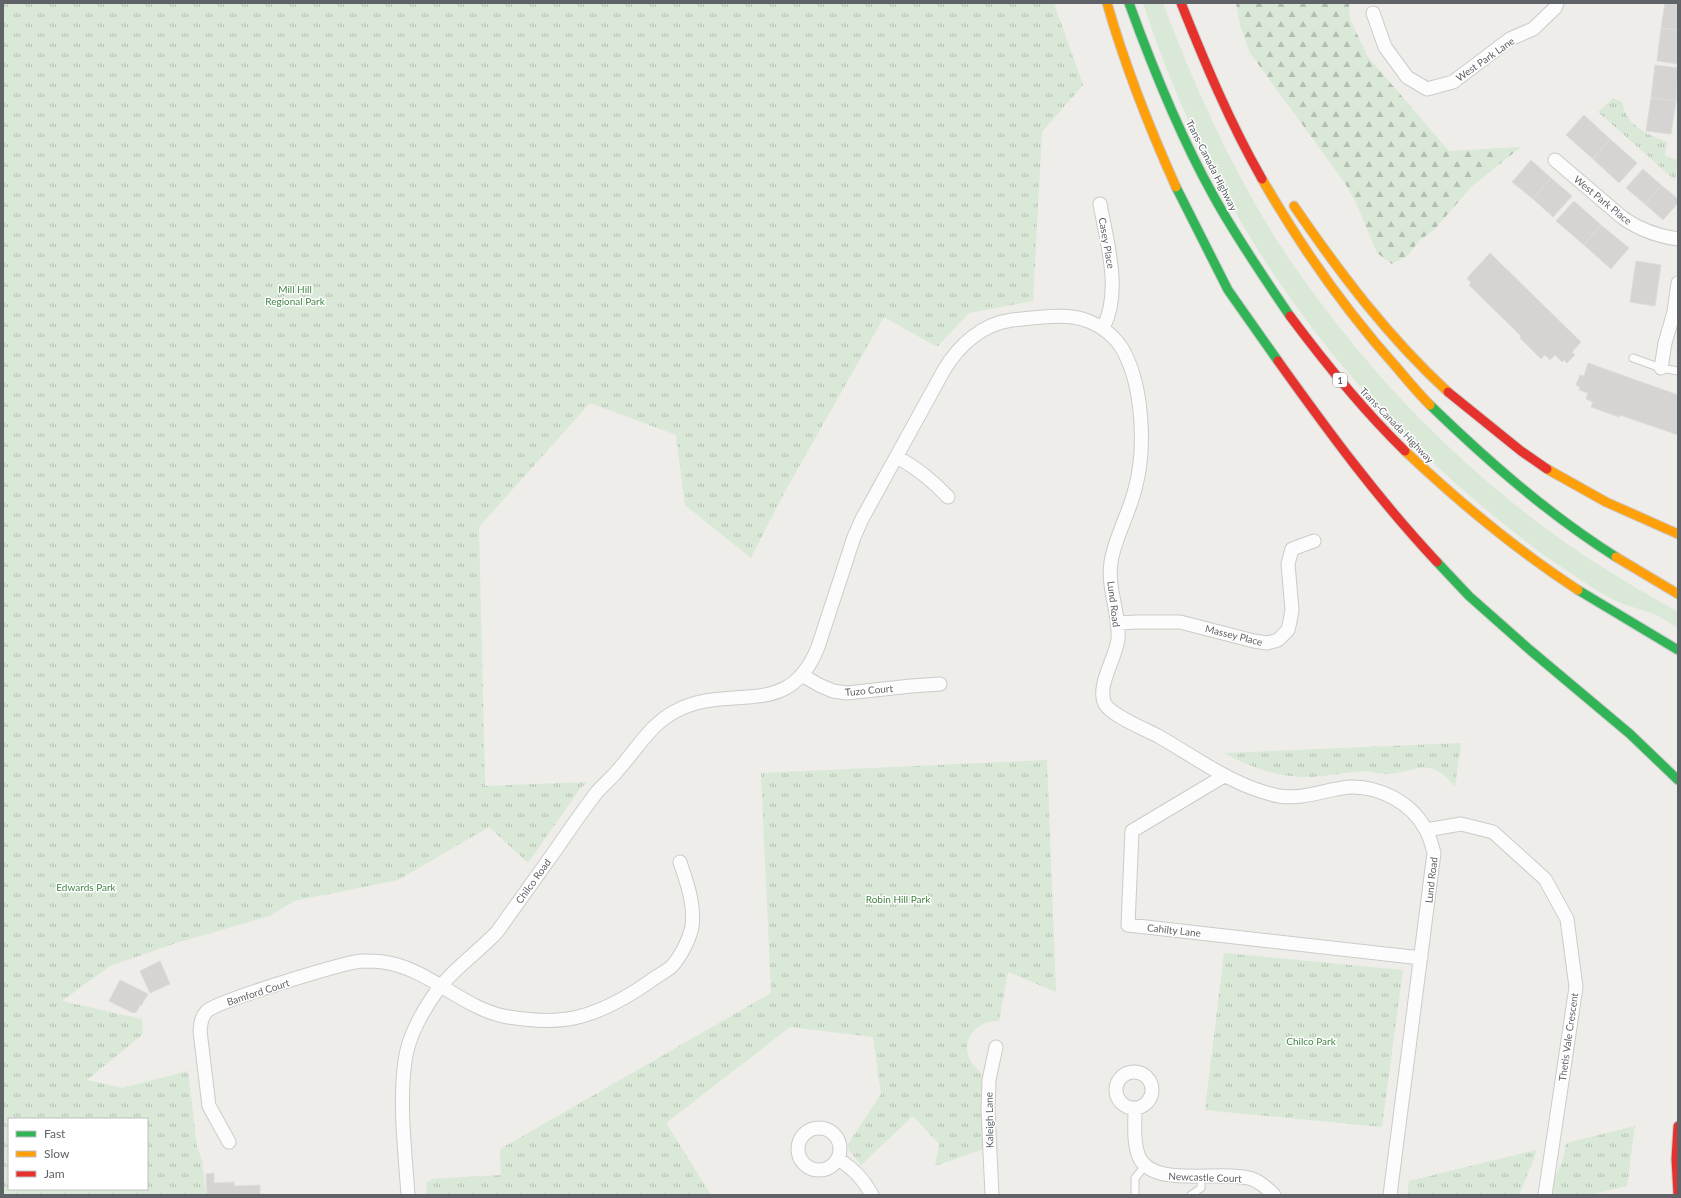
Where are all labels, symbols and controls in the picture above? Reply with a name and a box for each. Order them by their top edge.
street label: West Park Lane [1453,34,1517,84]
street label: Trans-Canada Highway [1184,117,1241,213]
street label: West Park Place [1572,173,1634,227]
street label: Casey Place [1097,216,1117,270]
park label: Mill Hill Regional Park [265,283,326,307]
road number: 1 [1333,373,1347,387]
street label: Trans-Canada Highway [1358,385,1437,466]
street label: Lund Road [1105,580,1123,628]
street label: Massey Place [1204,622,1264,648]
street label: Tuzo Court [844,682,894,698]
street label: Chilco Road [513,856,553,906]
street label: Lund Road [1422,856,1440,904]
park label: Edwards Park [56,881,117,893]
park label: Robin Hill Park [866,893,931,905]
street label: Cahilty Lane [1147,921,1201,939]
street label: Bamford Court [225,976,291,1008]
street label: Thetis Vale Crescent [1556,992,1580,1082]
park label: Chilco Park [1286,1035,1337,1047]
street label: Kaleigh Lane [983,1092,995,1148]
legend [8,1118,148,1190]
text: Fast [44,1126,66,1141]
text: Slow [44,1146,70,1161]
text: Jam [44,1166,65,1181]
street label: Newcastle Court [1168,1170,1242,1184]

